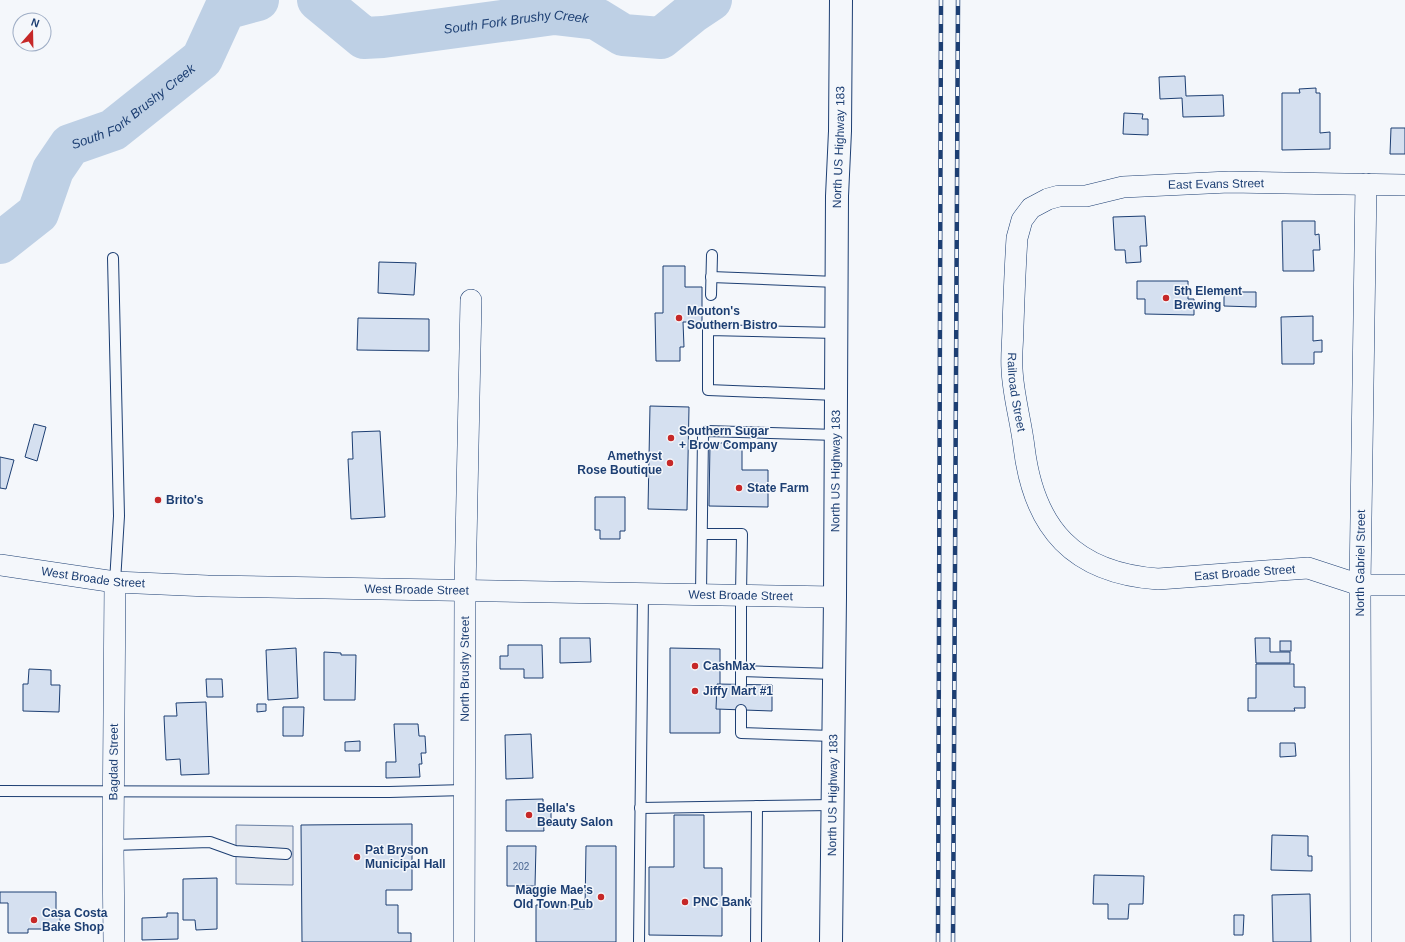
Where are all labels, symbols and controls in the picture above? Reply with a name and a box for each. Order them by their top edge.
water label: South Fork Brushy Creek [443,7,591,36]
north arrow [12,12,52,52]
text: N [30,16,41,30]
water label: South Fork Brushy Creek [69,59,199,152]
street label: North US Highway 183 [830,86,847,208]
street label: East Evans Street [1168,176,1265,192]
place label: 5th Element Brewing [1174,284,1242,312]
marker: 5th Element Brewing [1161,293,1171,303]
place label: Mouton's Southern Bistro [687,304,778,332]
marker: Mouton's Southern Bistro [674,313,684,323]
street label: Railroad Street [1005,352,1029,434]
street label: North US Highway 183 [828,410,843,532]
place label: Southern Sugar + Brow Company [679,424,778,452]
marker: Southern Sugar + Brow Company [666,433,676,443]
place label: Amethyst Rose Boutique [577,449,662,477]
marker: Amethyst Rose Boutique [665,458,675,468]
place label: State Farm [747,481,809,495]
marker: State Farm [734,483,744,493]
place label: Brito's [166,493,204,507]
marker: Brito's [153,495,163,505]
street label: North Gabriel Street [1353,509,1368,616]
street label: East Broade Street [1194,562,1297,583]
street label: West Broade Street [40,564,146,590]
street label: West Broade Street [364,582,470,598]
street label: West Broade Street [688,587,794,603]
street label: North Brushy Street [458,616,472,722]
place label: CashMax [703,659,756,673]
marker: CashMax [690,661,700,671]
place label: Jiffy Mart #1 [703,684,773,698]
marker: Jiffy Mart #1 [690,686,700,696]
street label: Bagdad Street [106,723,121,800]
street label: North US Highway 183 [825,733,840,856]
place label: Bella's Beauty Salon [537,801,613,829]
marker: Bella's Beauty Salon [524,810,534,820]
place label: Pat Bryson Municipal Hall [365,843,446,871]
marker: Pat Bryson Municipal Hall [352,852,362,862]
house number: 202 [513,861,530,872]
place label: Maggie Mae's Old Town Pub [513,883,593,911]
marker: Maggie Mae's Old Town Pub [596,892,606,902]
place label: PNC Bank [693,895,751,909]
marker: PNC Bank [680,897,690,907]
place label: Casa Costa Bake Shop [42,906,108,934]
marker: Casa Costa Bake Shop [29,915,39,925]

